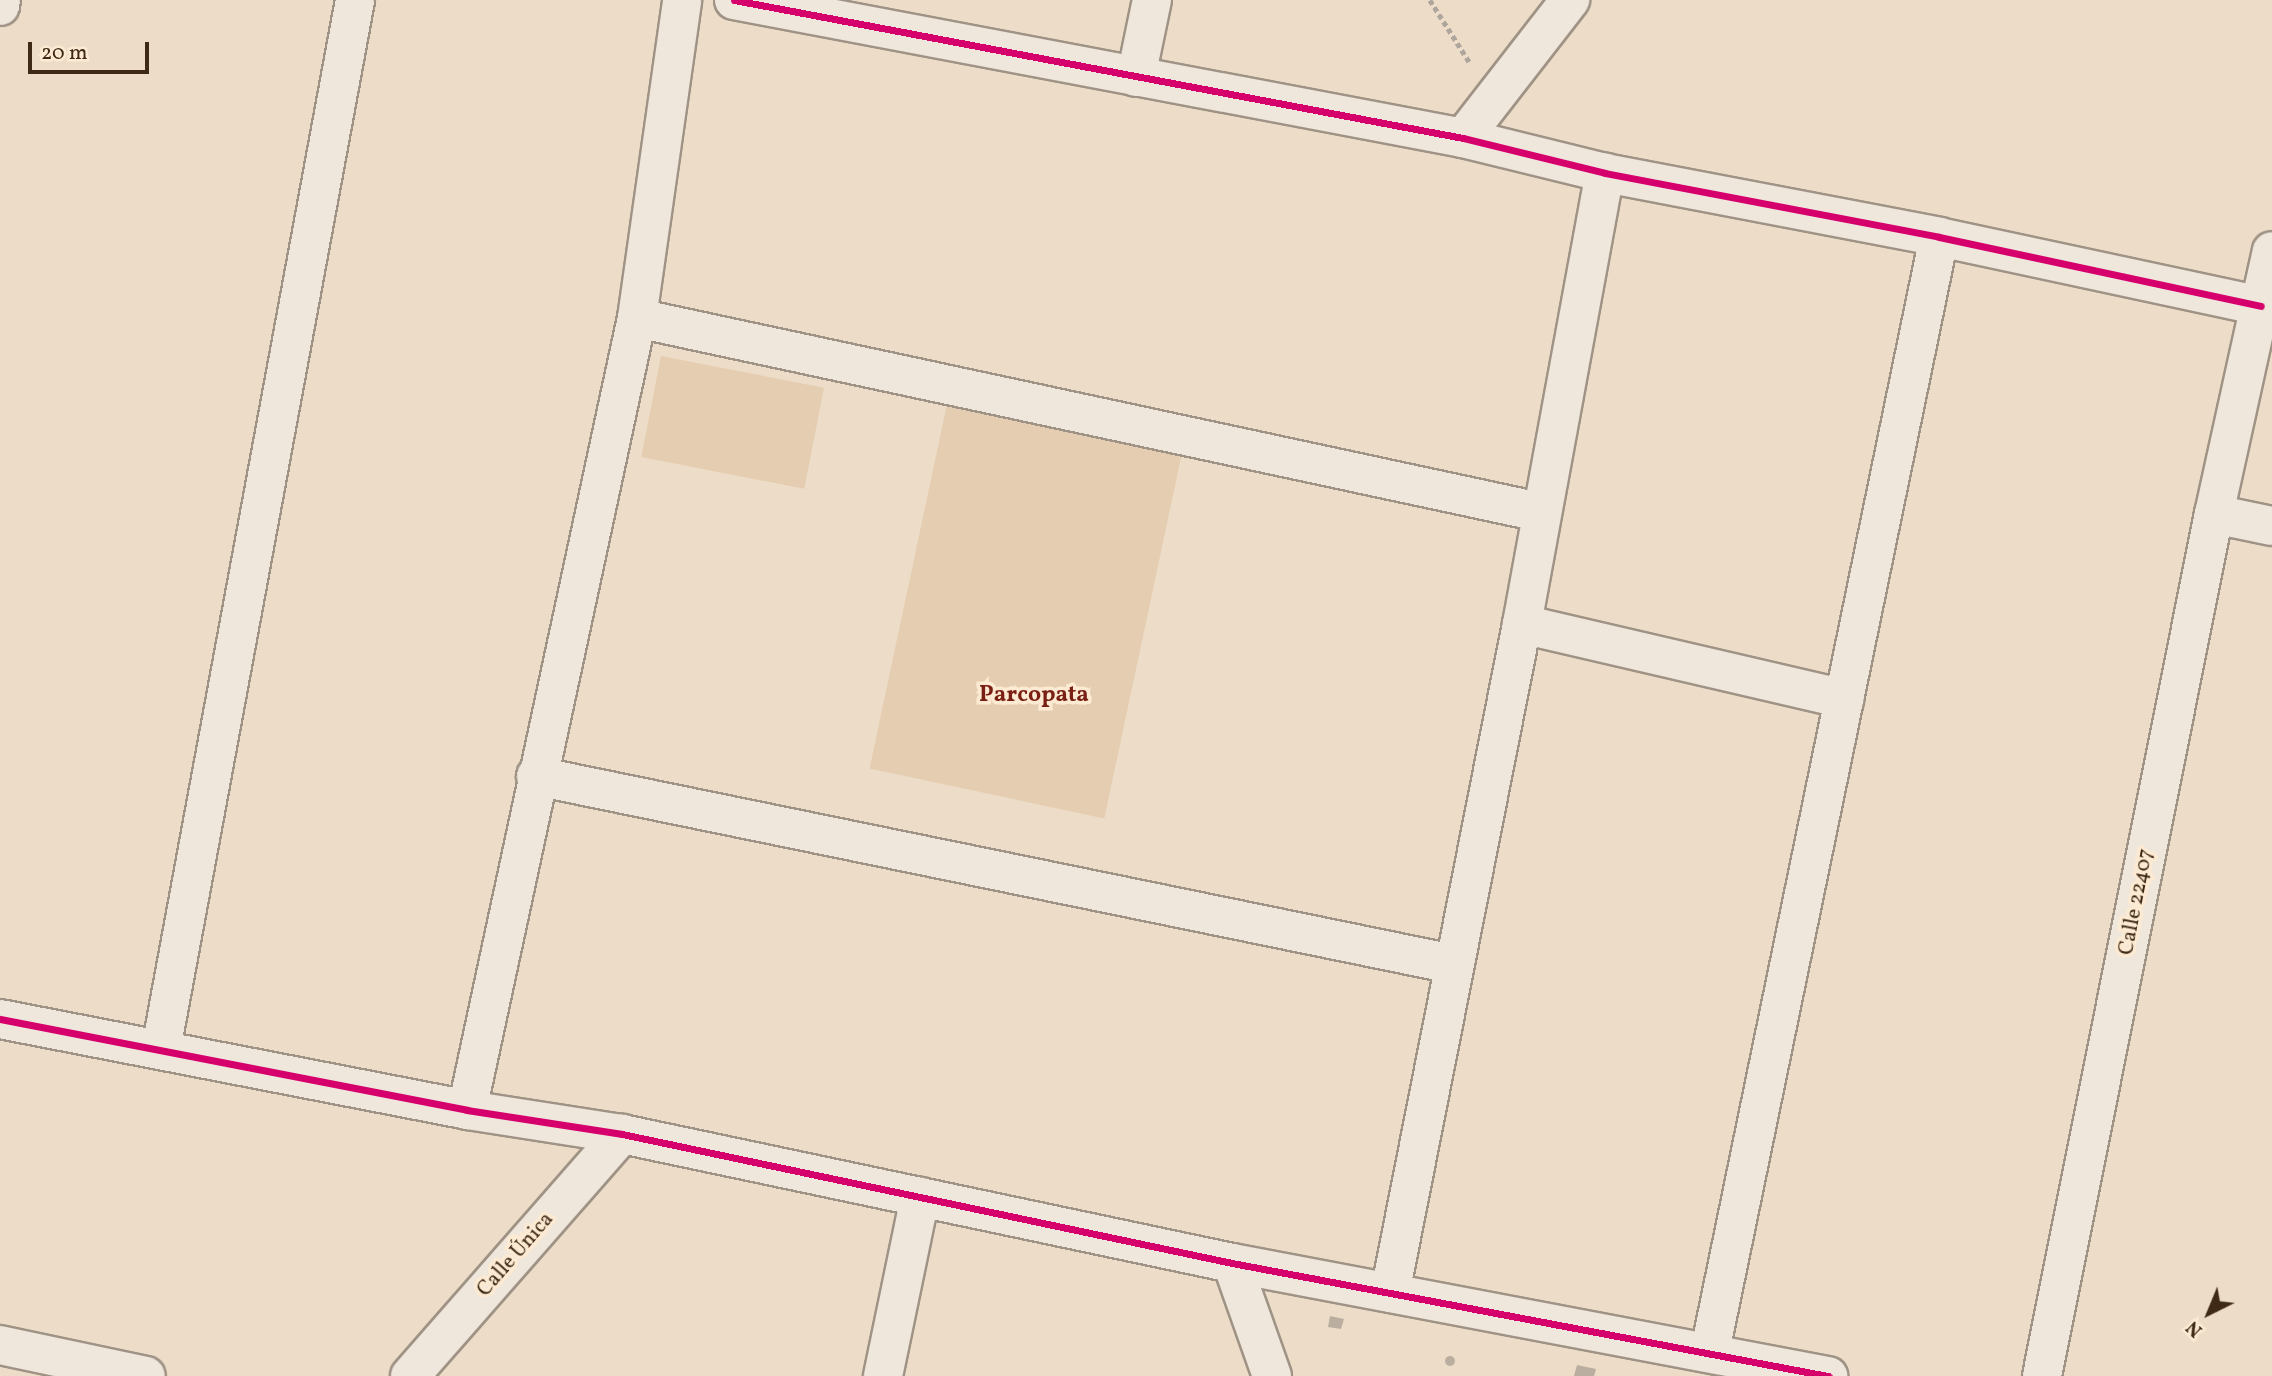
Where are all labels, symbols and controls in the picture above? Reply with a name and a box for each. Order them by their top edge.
scale bar [32,28,152,72]
text: 20 m [41,39,87,68]
district label: Parcopata [979,681,1089,709]
street label: Calle 22407 [2114,847,2160,957]
street label: Calle Única [472,1208,560,1302]
north arrow [2174,1278,2244,1348]
text: N [2181,1314,2209,1343]

